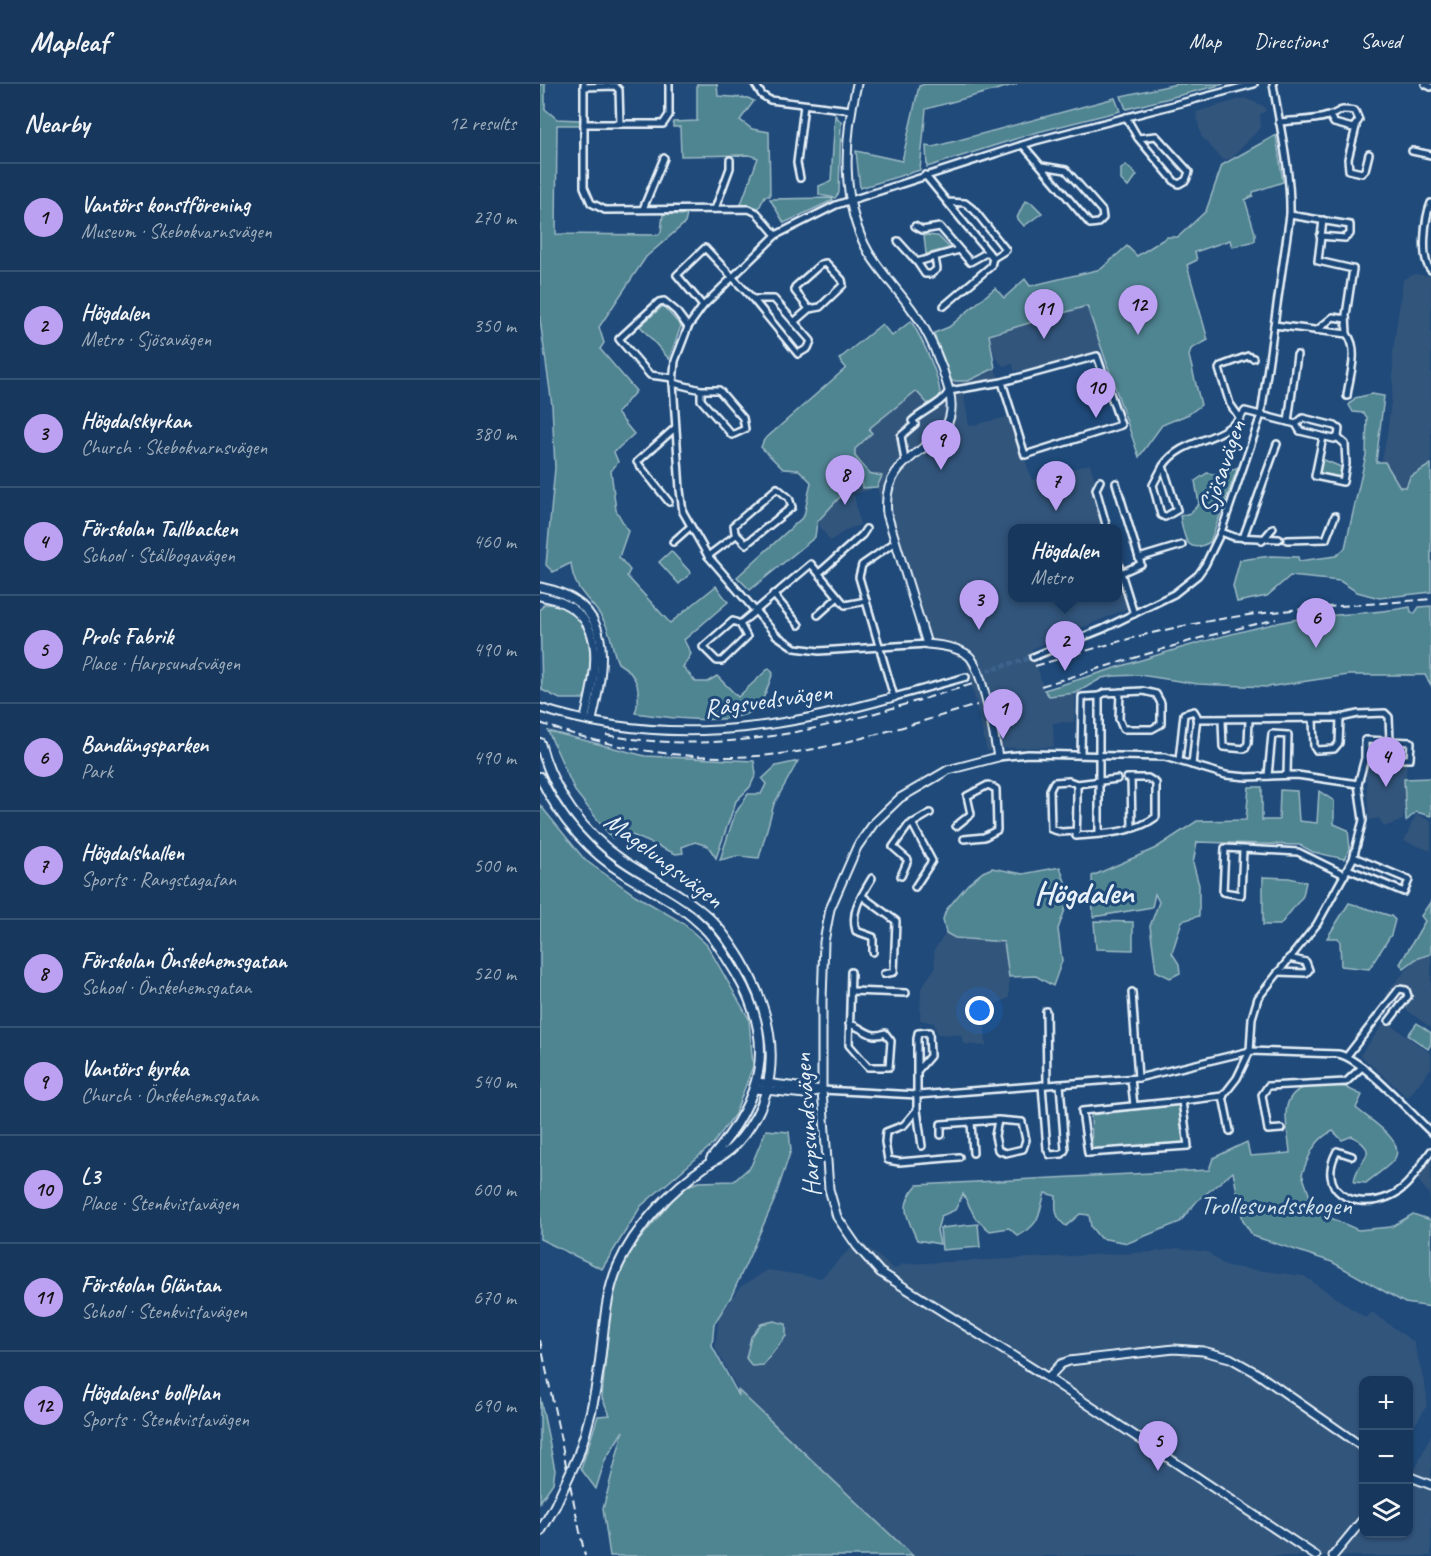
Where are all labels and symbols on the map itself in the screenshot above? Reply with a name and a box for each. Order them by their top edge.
pin: 12 [1118,286,1158,335]
pin: 11 [1024,290,1064,339]
pin: 10 [1076,368,1116,418]
street label: Sjösavägen [1191,415,1254,518]
pin: 9 [922,420,960,470]
pin: 8 [826,456,864,505]
pin: 7 [1036,462,1076,511]
pin: 3 [960,580,998,630]
pin: 6 [1296,598,1336,648]
pin: 2 [1046,622,1084,671]
street label: Rågsvedsvägen [702,675,834,725]
pin: 1 [984,690,1022,739]
pin: 4 [1366,738,1406,787]
street label: Magelungsvägen [598,804,730,916]
district label: Högdalen [1034,872,1135,913]
your location [965,996,994,1025]
street label: Harpsundsvägen [786,1052,828,1198]
park label: Trollesundsskogen [1200,1189,1352,1222]
pin: 5 [1138,1422,1178,1471]

